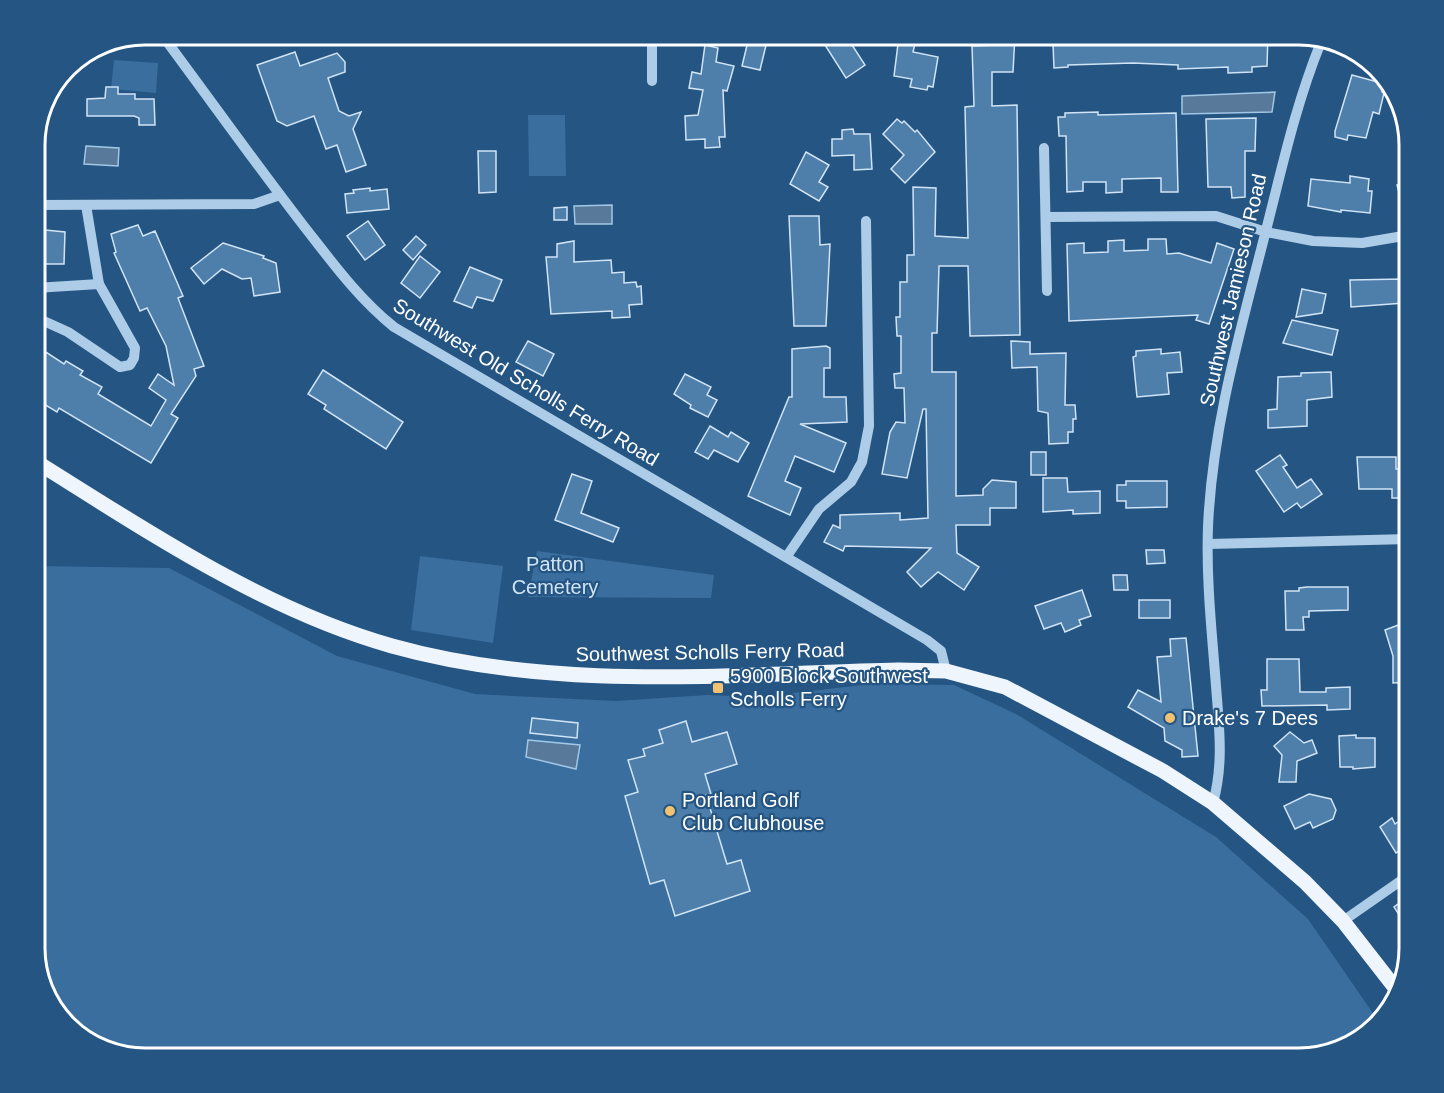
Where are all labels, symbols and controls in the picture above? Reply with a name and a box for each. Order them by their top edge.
street label: Southwest Jamieson Road [1196,172,1270,408]
street label: Southwest Old Scholls Ferry Road [389,294,663,470]
park label: Patton Cemetery [512,553,598,598]
street label: Southwest Scholls Ferry Road [575,639,845,665]
place label: 5900 Block Southwest Scholls Ferry [730,665,928,710]
marker: 5900 Block Southwest Scholls Ferry [711,681,725,695]
place label: Drake's 7 Dees [1182,707,1318,729]
marker: Drake's 7 Dees [1163,711,1177,725]
place label: Portland Golf Club Clubhouse [682,789,824,834]
marker: Portland Golf Club Clubhouse [663,804,677,818]

